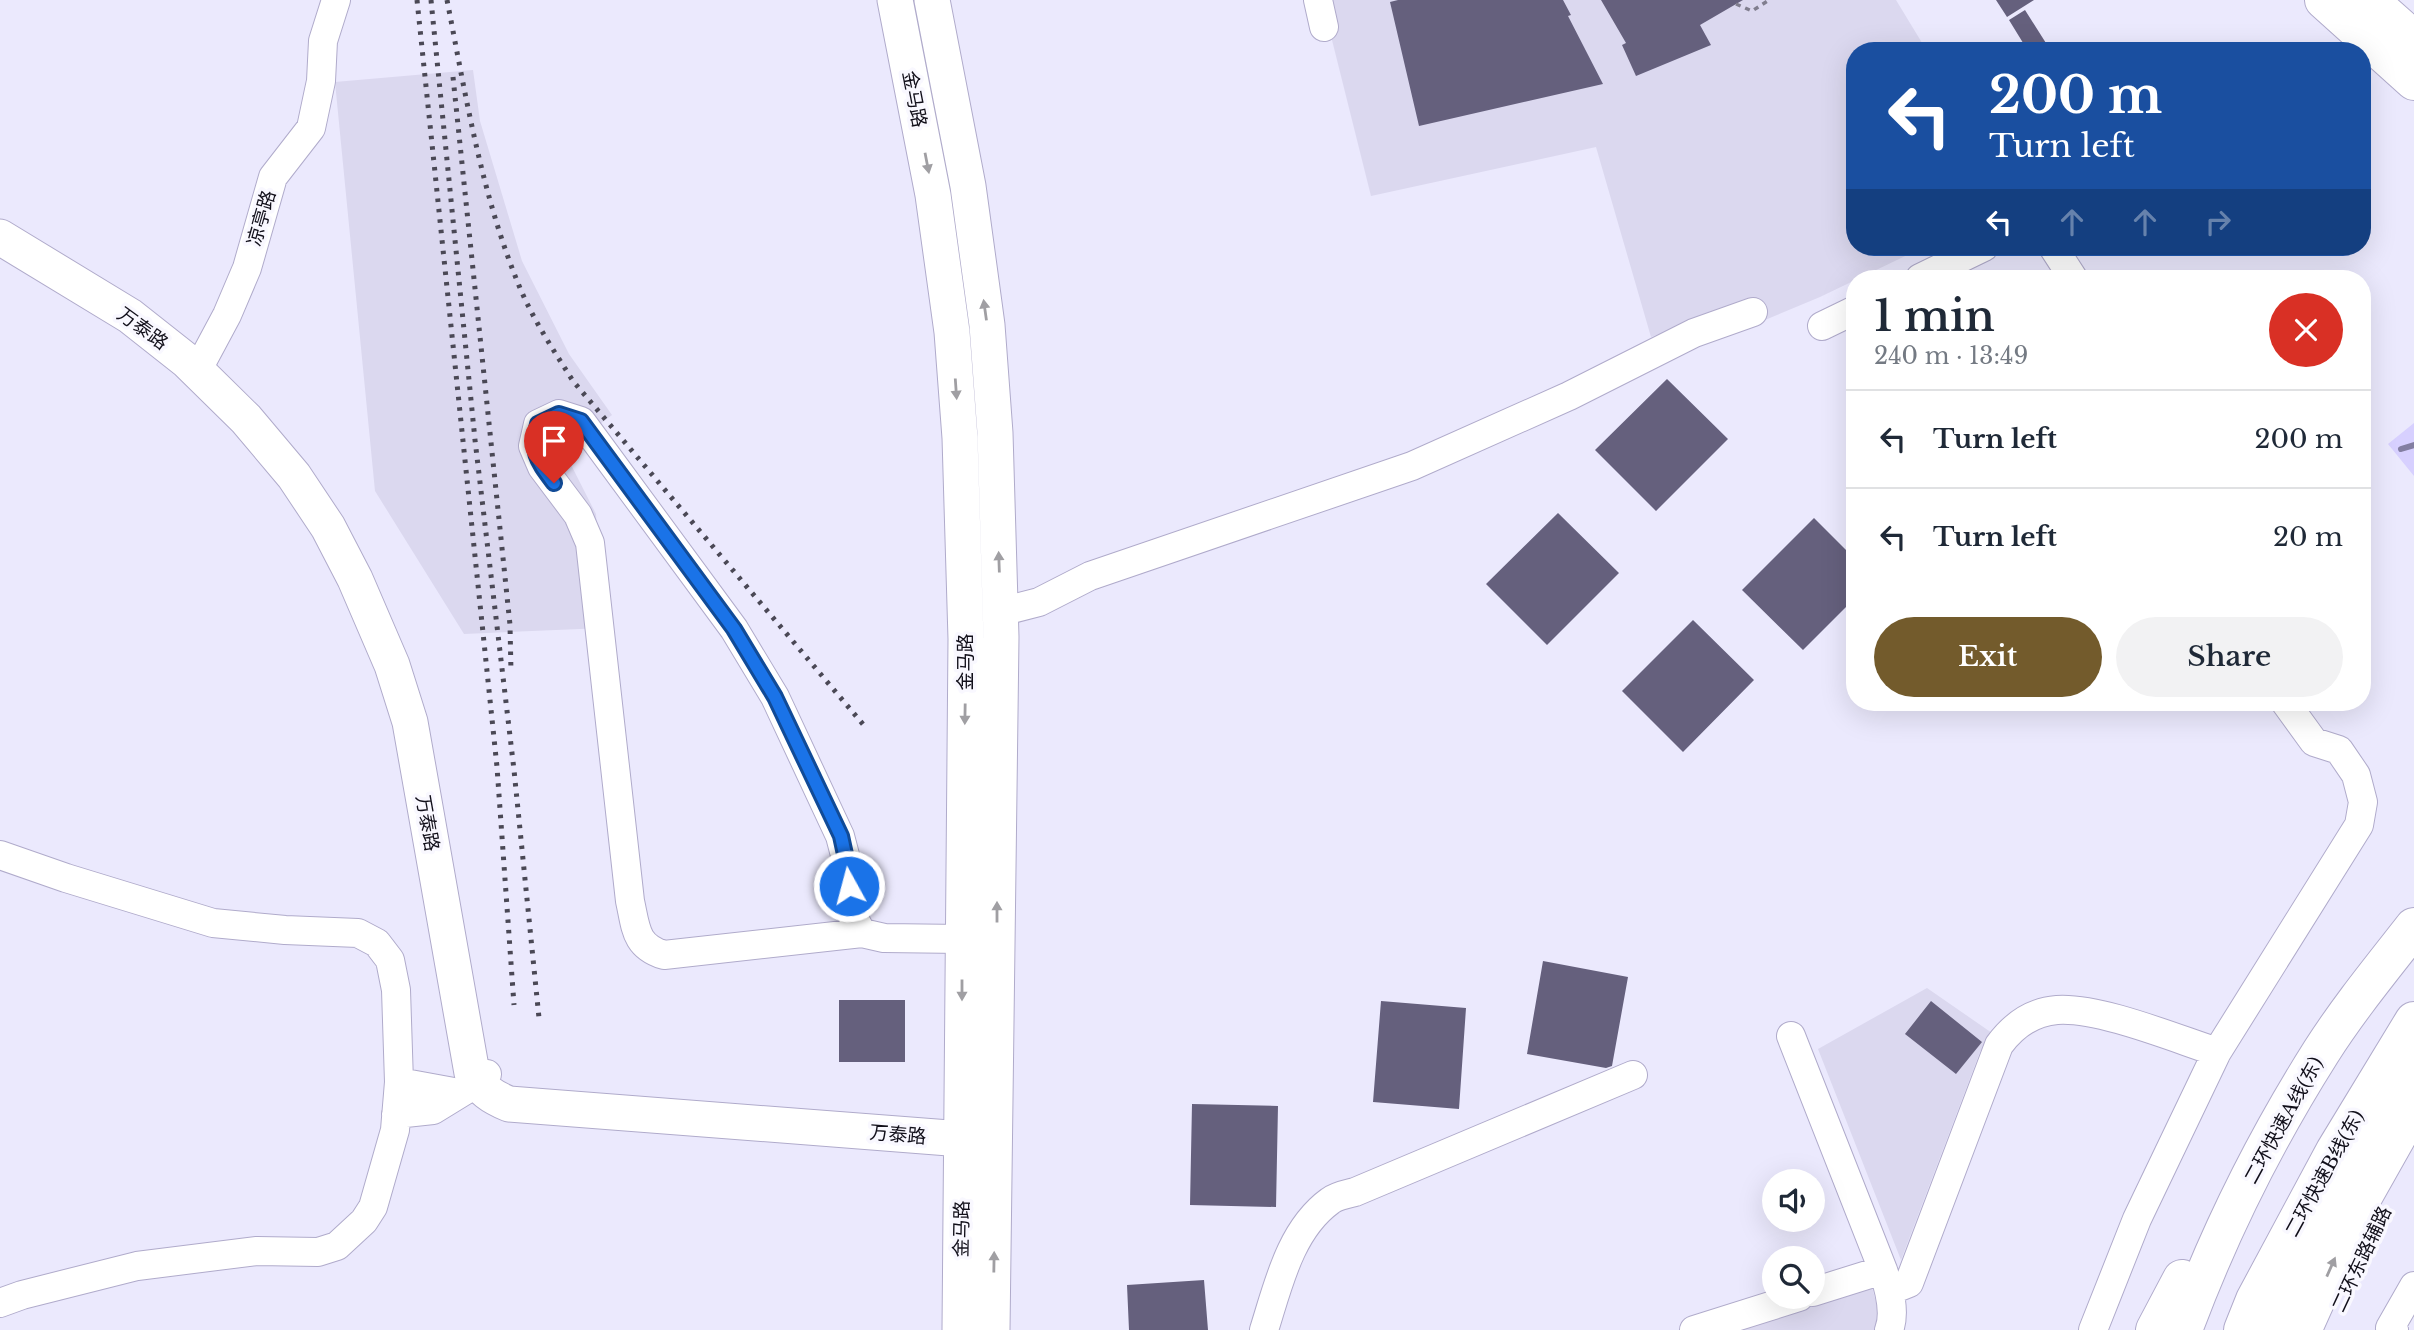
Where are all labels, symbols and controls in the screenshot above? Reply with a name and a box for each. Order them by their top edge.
text: 200 m [1989,65,2162,126]
street label: 金马路 [898,69,931,129]
icon: left [1874,70,1965,161]
text: Turn left [1989,126,2135,166]
one-way arrow [921,152,932,174]
street label: 凉亭路 [243,188,280,249]
icon: left [1980,203,2018,241]
icon: ahead [2053,203,2091,241]
icon: ahead [2126,203,2164,241]
icon: right [2199,203,2237,241]
text: 1 min [1874,290,1995,342]
button: close [2269,293,2343,367]
one-way arrow [979,299,990,321]
street label: 万泰路 [113,302,173,354]
text: 240 m · 13:49 [1874,342,2028,370]
one-way arrow [951,378,962,400]
pin [524,411,584,483]
icon: left [1874,420,1912,458]
icon: arrive [535,422,573,460]
text: Turn left [1933,423,2057,455]
text: 200 m [2254,423,2343,455]
icon: left [1874,518,1912,556]
text: Turn left [1933,521,2057,553]
text: 20 m [2273,521,2343,553]
one-way arrow [993,551,1004,573]
button: Exit [1874,617,2102,697]
button: Share [2116,617,2343,697]
street label: 金马路 [954,633,977,691]
one-way arrow [959,703,970,725]
street label: 万泰路 [411,793,444,853]
position arrow [812,849,886,923]
one-way arrow [991,901,1003,923]
one-way arrow [956,980,967,1002]
street label: 二环快速A线(东) [2239,1053,2328,1188]
street label: 二环快速B线(东) [2280,1106,2369,1241]
street label: 万泰路 [869,1121,927,1148]
map controls [1762,1169,1825,1309]
button: sound [1762,1169,1825,1232]
street label: 金马路 [950,1200,973,1258]
street label: 二环东路辅路 [2327,1203,2396,1316]
button: search [1762,1246,1825,1309]
one-way arrow [988,1251,1000,1273]
one-way arrow [2326,1257,2337,1278]

